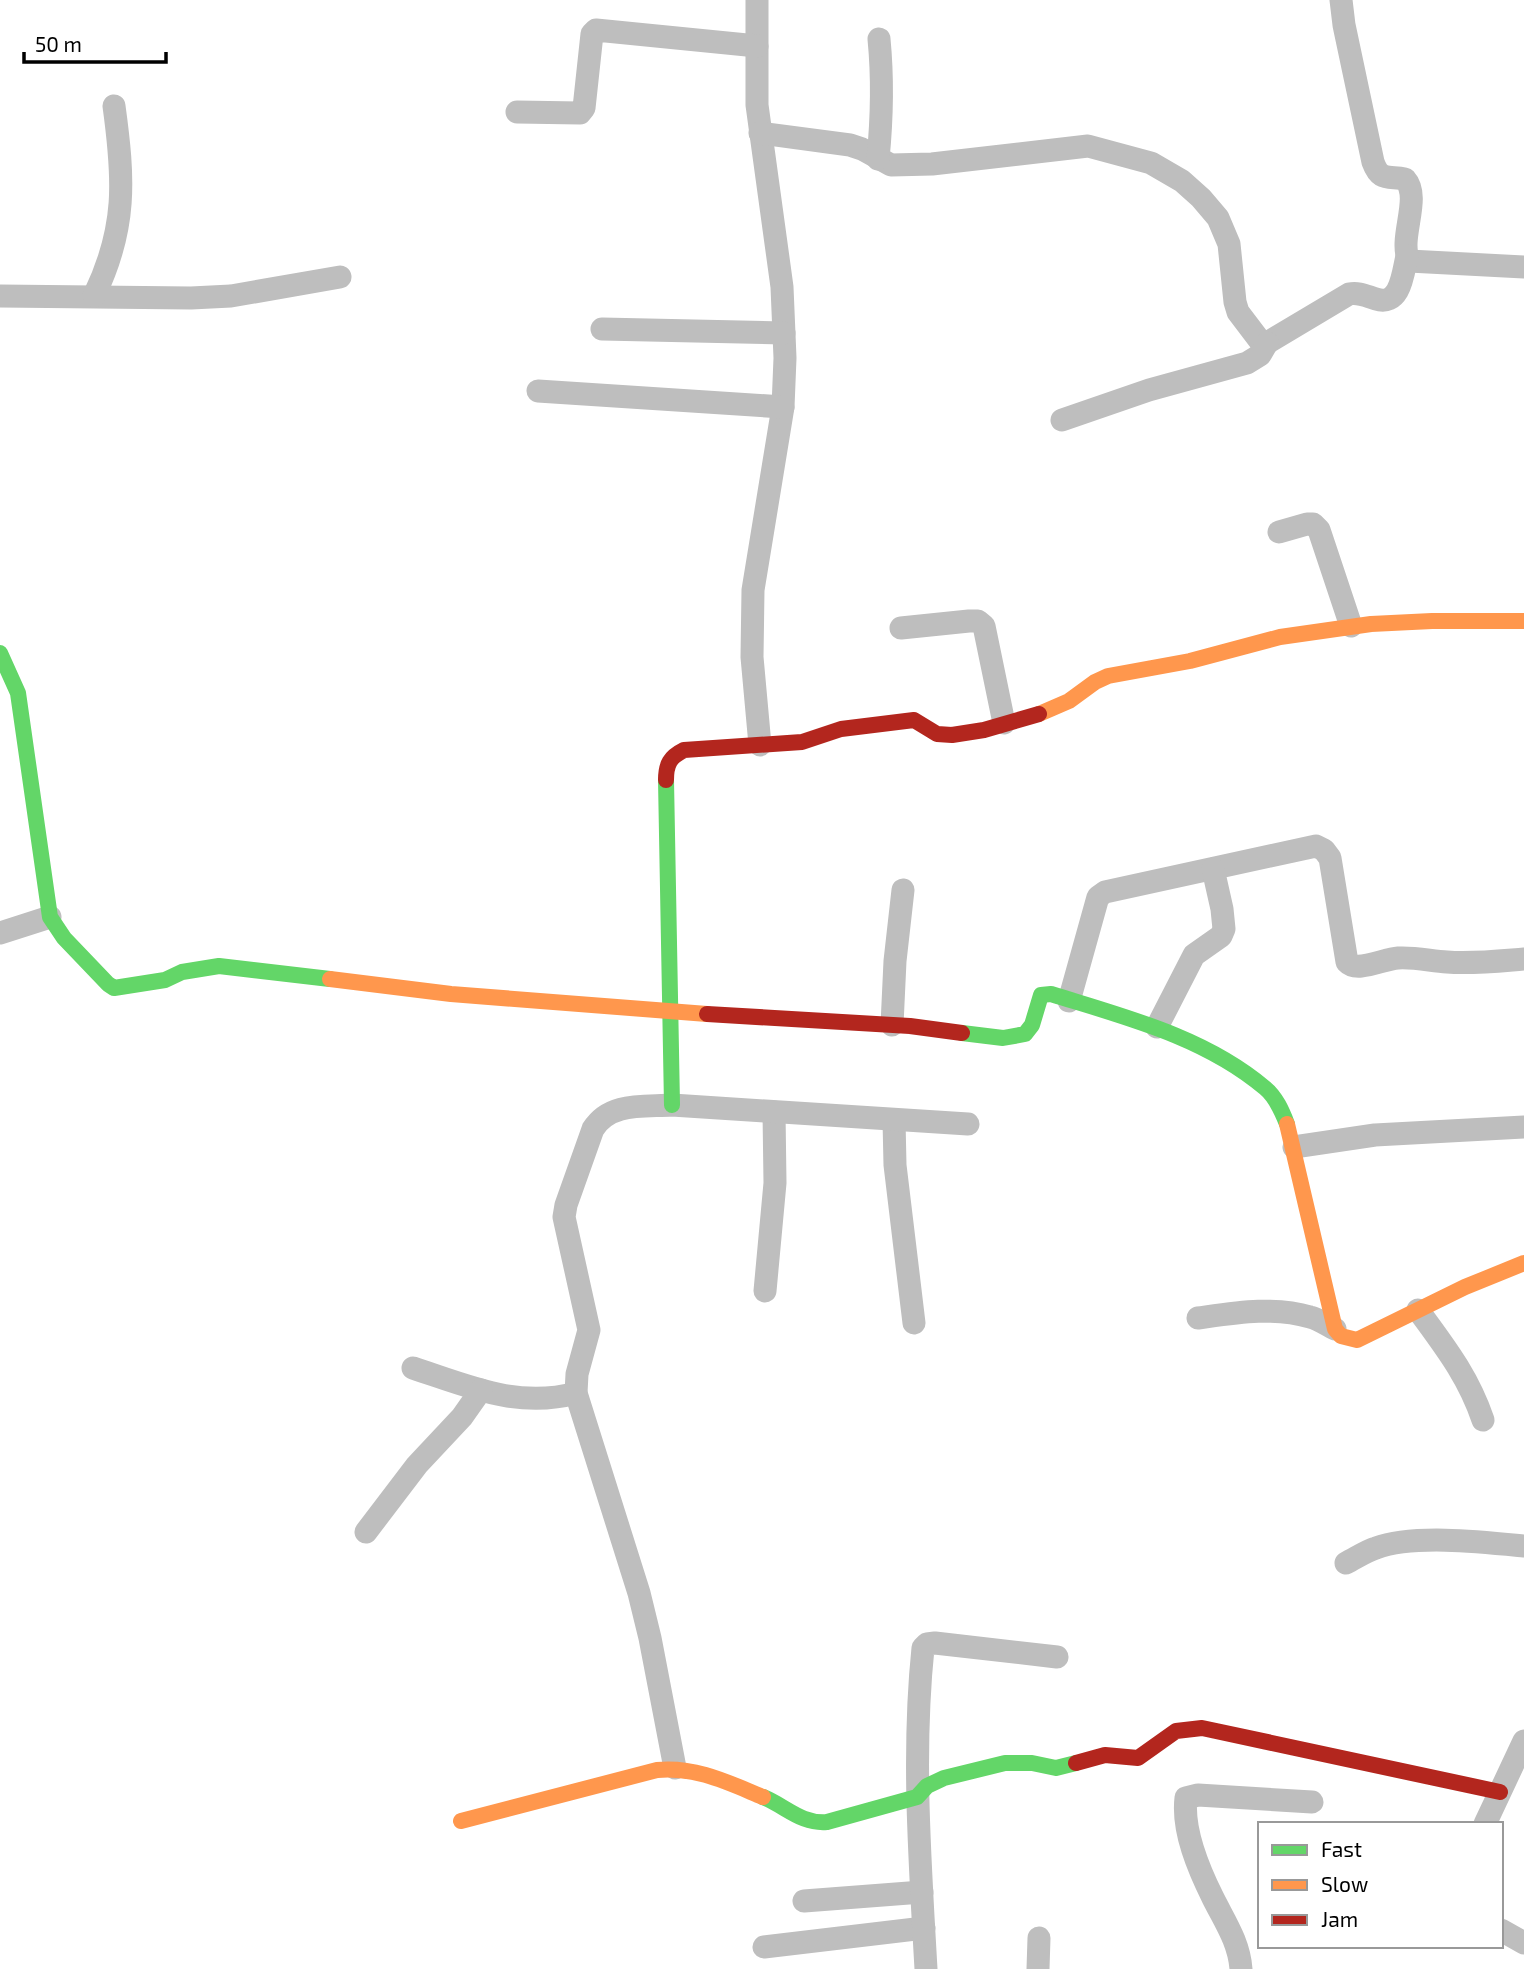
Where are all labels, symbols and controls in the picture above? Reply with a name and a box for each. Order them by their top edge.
scale bar [24,21,166,65]
text: 50 m [35,31,82,56]
legend [1258,1822,1503,1948]
text: Fast [1321,1836,1362,1861]
text: Slow [1321,1871,1368,1896]
text: Jam [1321,1906,1358,1931]

